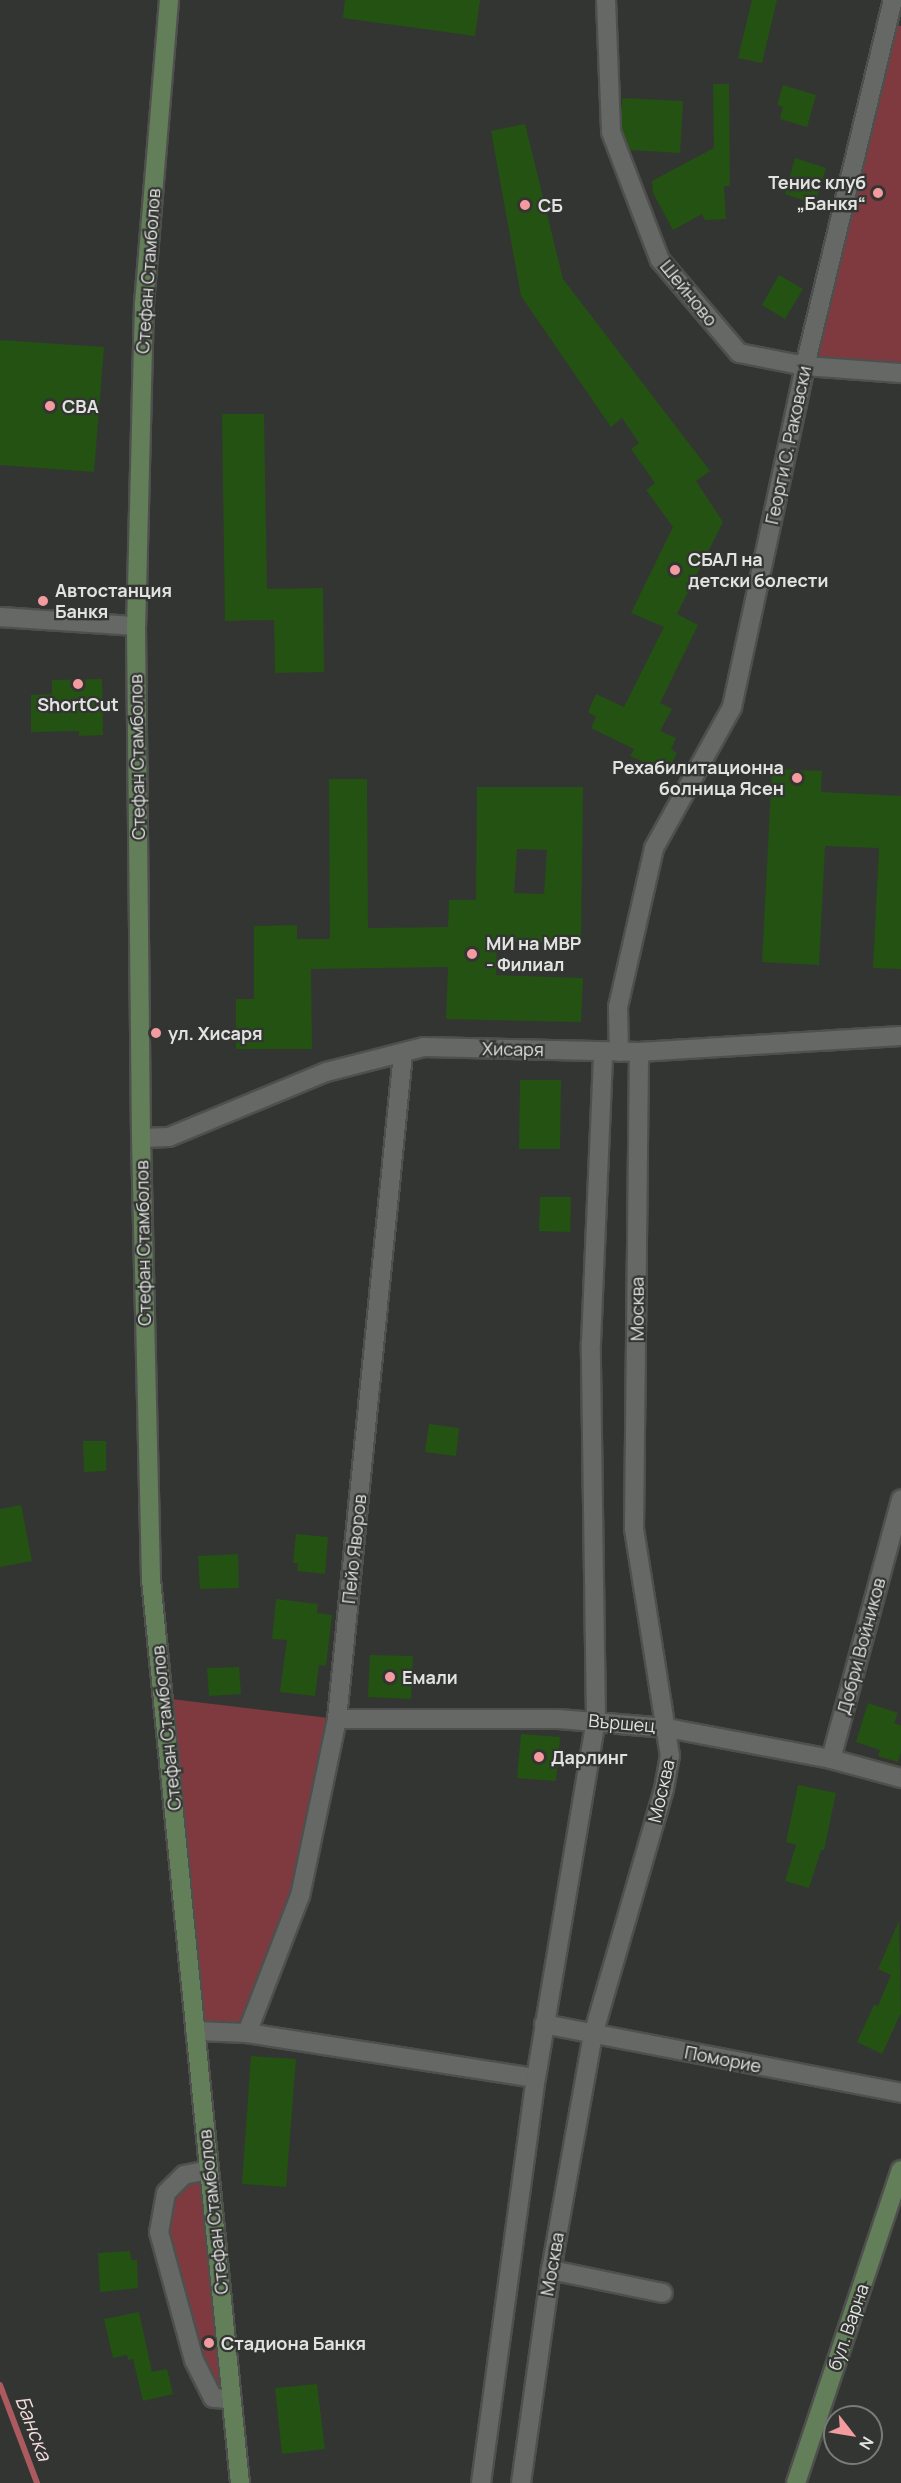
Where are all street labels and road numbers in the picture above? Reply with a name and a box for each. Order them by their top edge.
street label: Стефан Стамболов [131,188,165,354]
street label: Шейново [656,256,722,330]
street label: Георги С. Раковски [761,364,815,526]
street label: Стефан Стамболов [125,674,149,840]
street label: Хисаря [482,1038,544,1060]
street label: Стефан Стамболов [131,1160,155,1326]
street label: Москва [626,1277,648,1341]
street label: Пейо Яворов [338,1493,370,1605]
street label: Добри Войников [832,1575,890,1717]
street label: Стефан Стамболов [147,1645,185,1811]
street label: Вършец [588,1709,656,1737]
street label: Москва [643,1757,679,1825]
street label: Поморие [683,2041,763,2077]
street label: Стефан Стамболов [194,2129,232,2295]
street label: Москва [536,2230,568,2298]
street label: бул. Варна [823,2281,873,2373]

